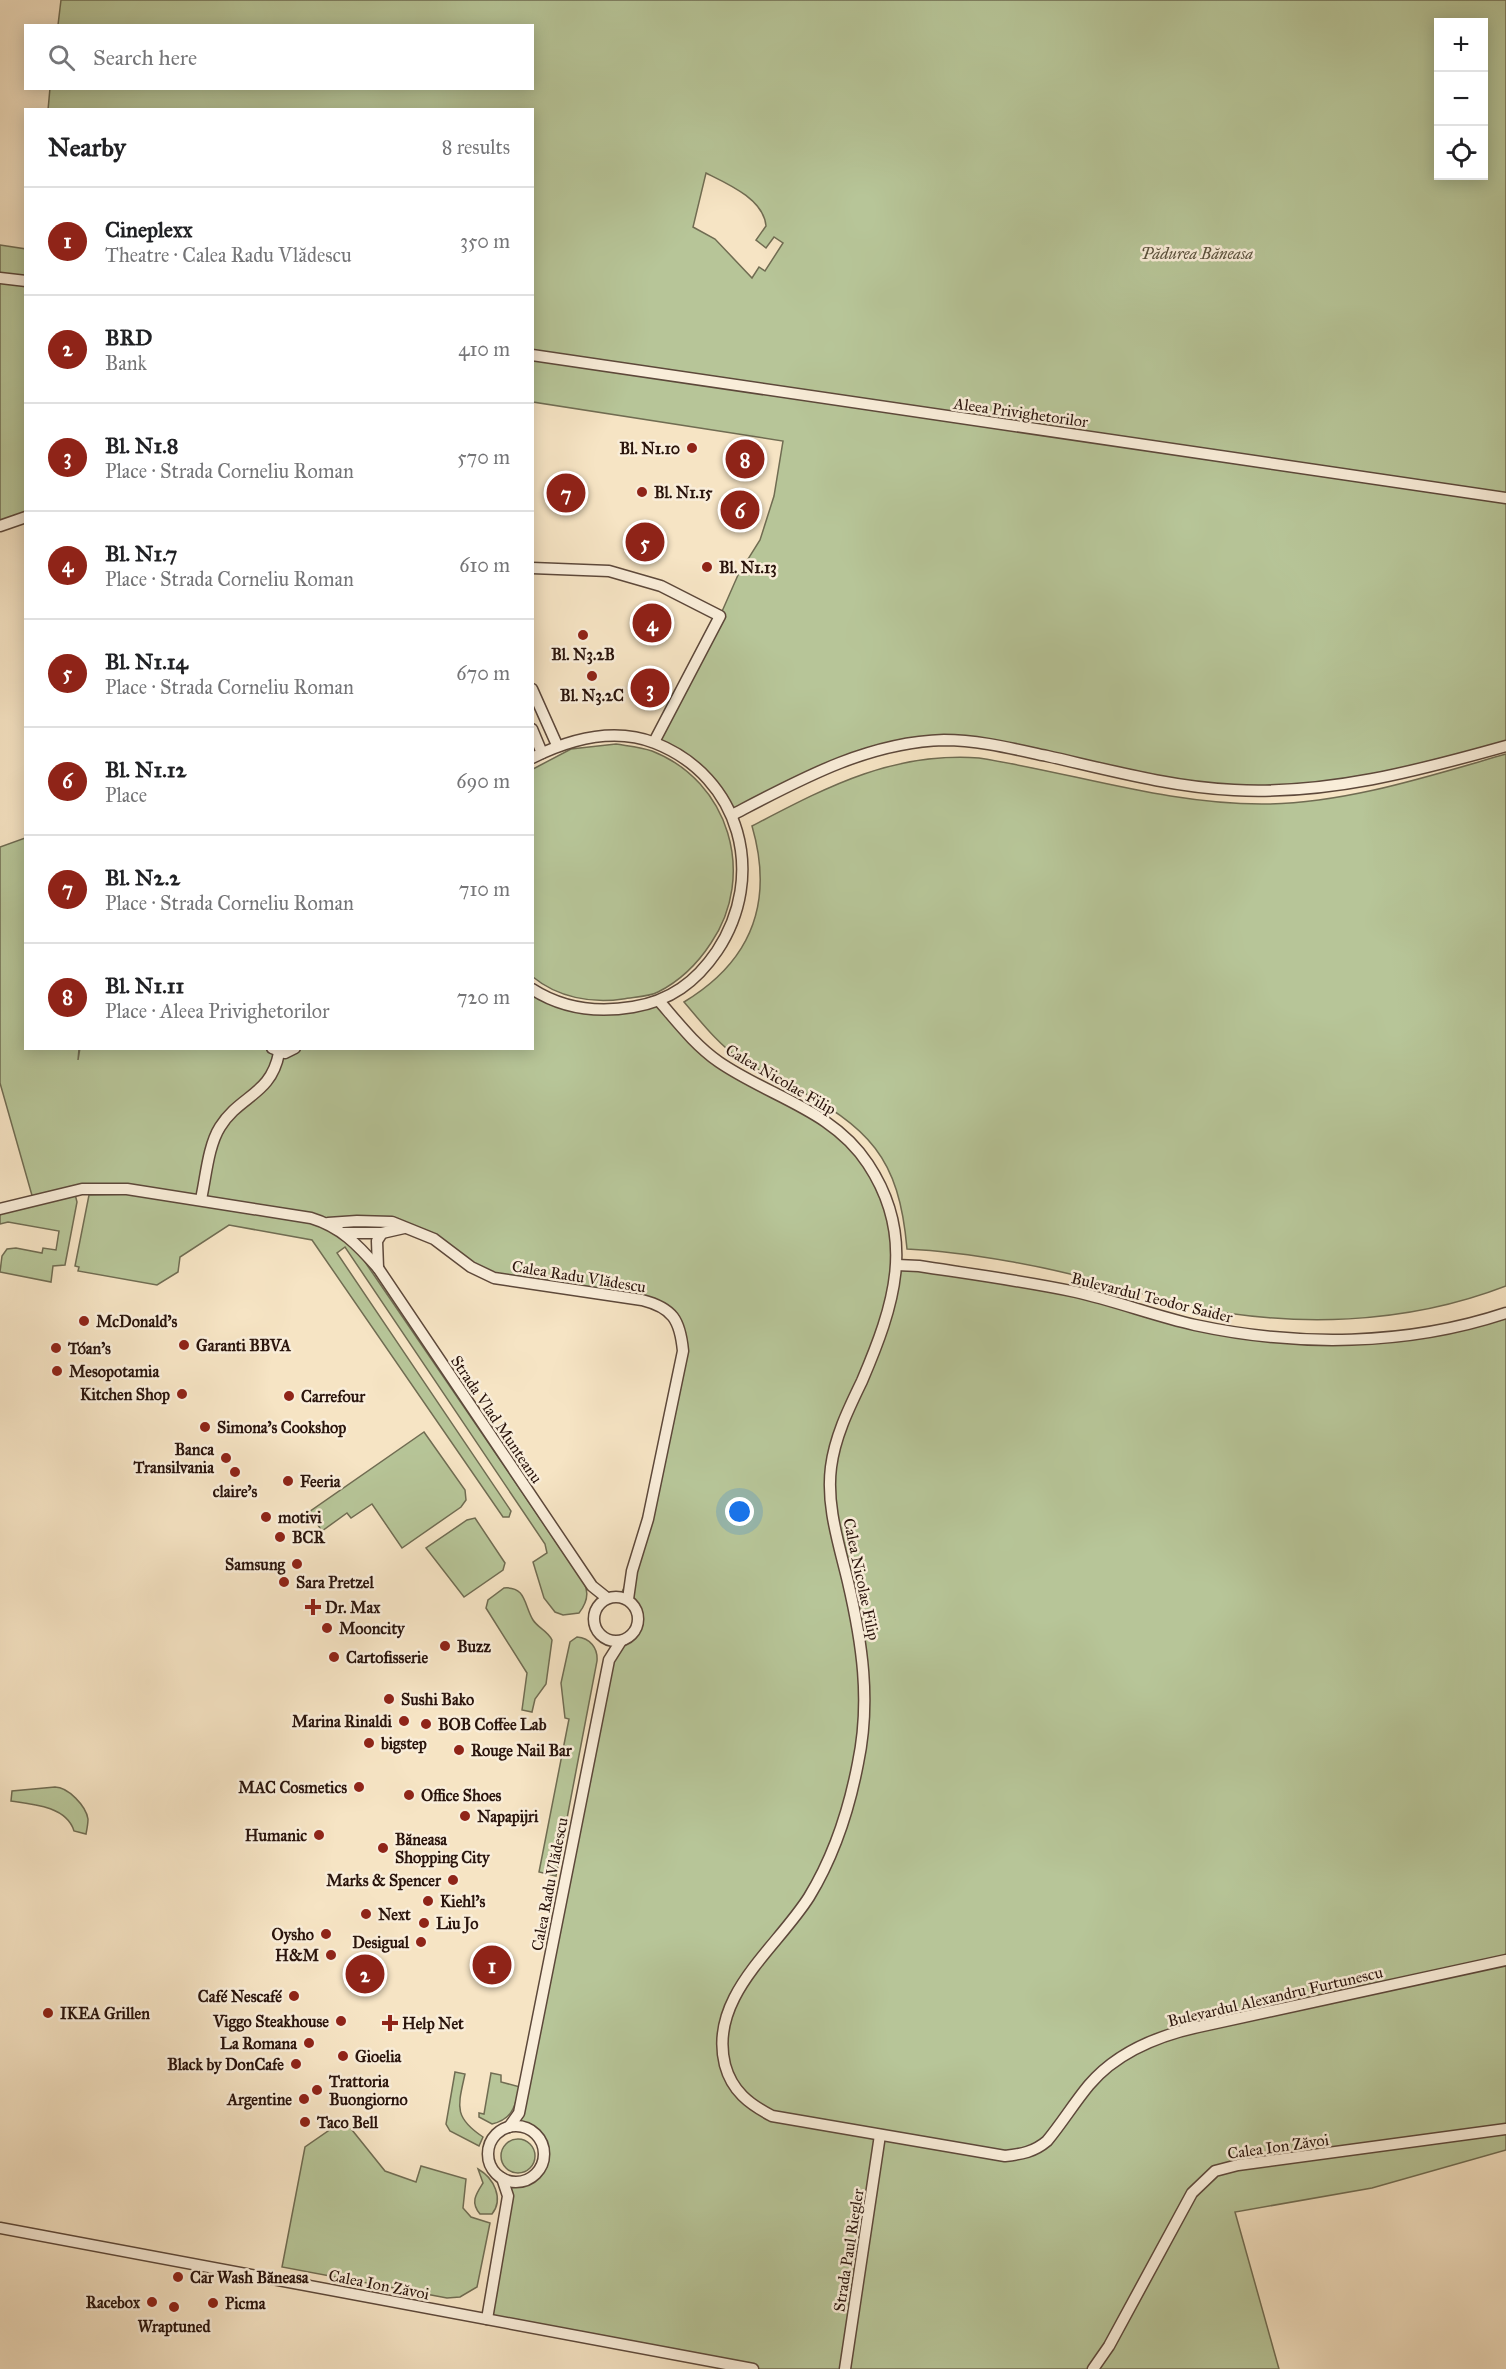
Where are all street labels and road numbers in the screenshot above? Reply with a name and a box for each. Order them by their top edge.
street label: Aleea Privighetorilor [951,394,1089,432]
street label: Calea Nicolae Filip [722,1040,839,1119]
street label: Calea Radu Vlădescu [511,1257,648,1297]
street label: Bulevardul Teodor Saider [1069,1268,1235,1327]
street label: Strada Vlad Munteanu [447,1352,547,1487]
street label: Calea Nicolae Filip [839,1516,884,1642]
street label: Calea Radu Vlădescu [527,1815,572,1952]
street label: Bulevardul Alexandru Furtunescu [1166,1962,1385,2031]
street label: Calea Ion Zăvoi [1226,2130,1331,2163]
street label: Strada Paul Riegler [829,2187,869,2313]
street label: Calea Ion Zăvoi [327,2265,432,2304]

